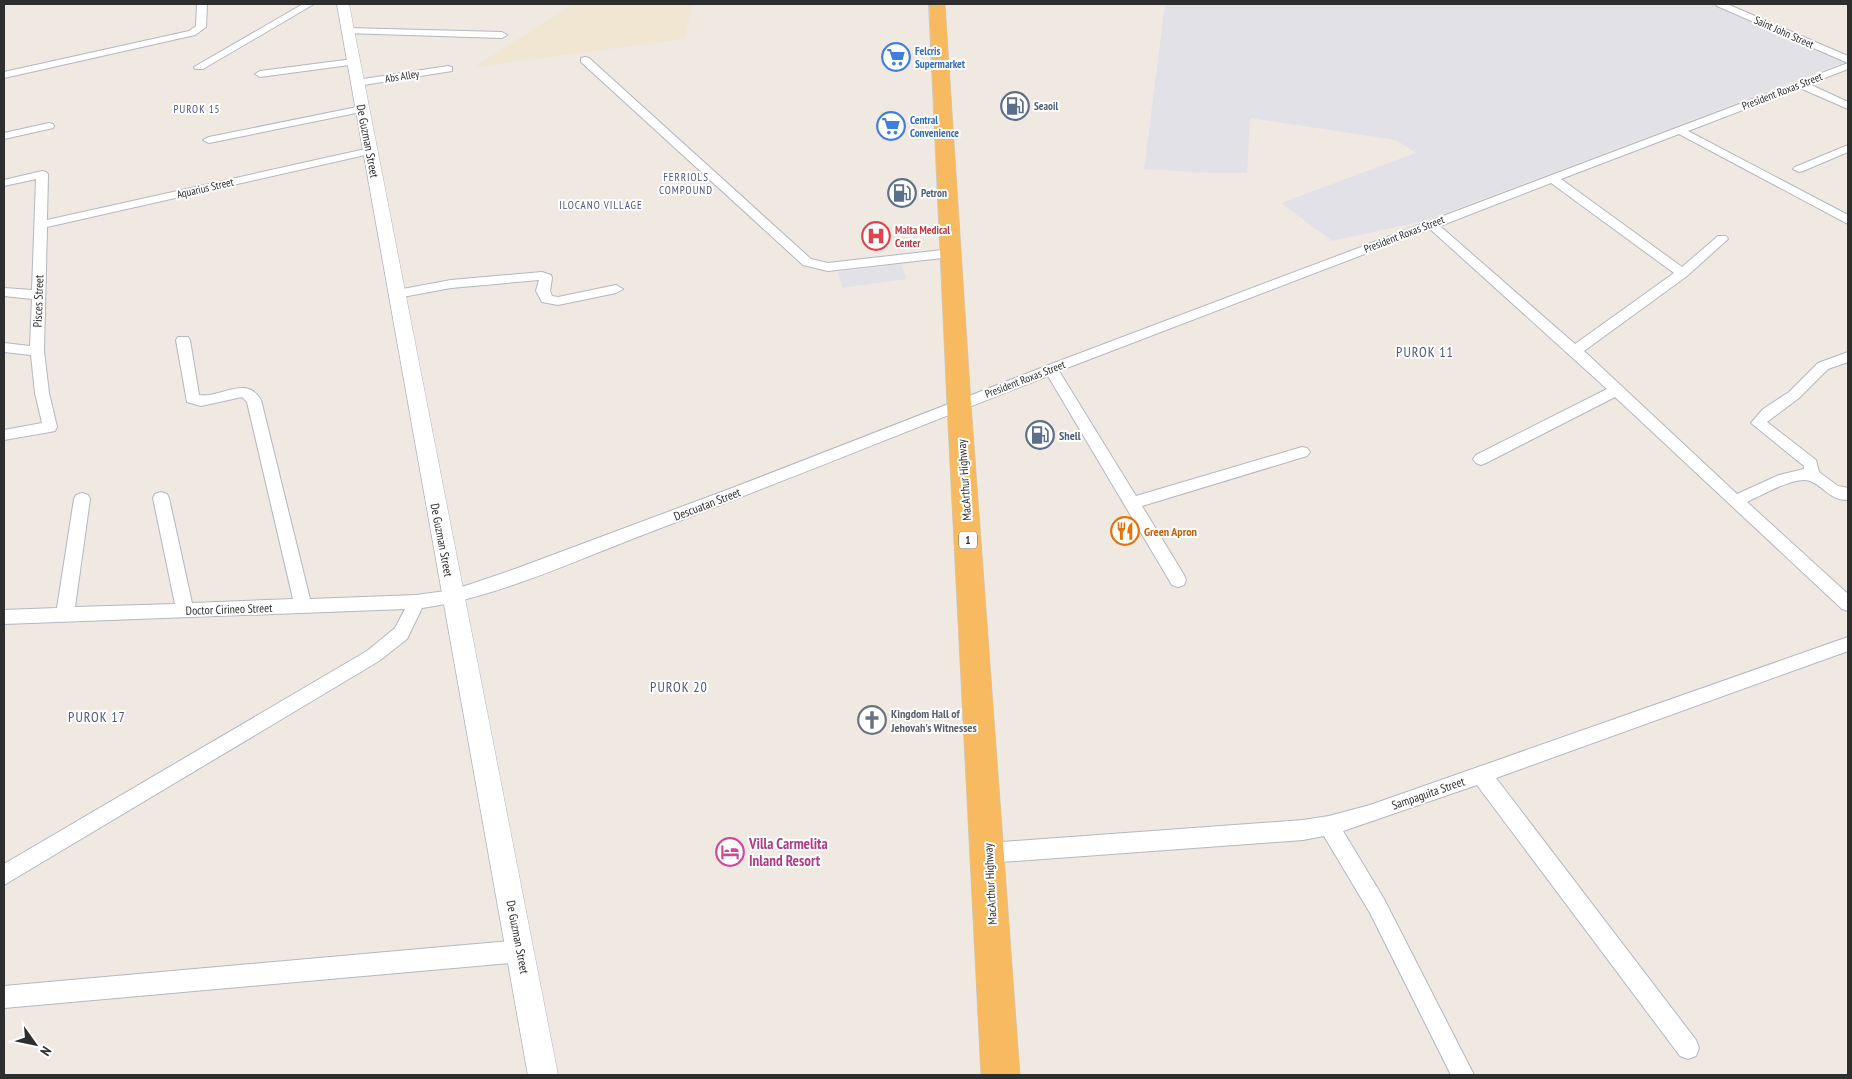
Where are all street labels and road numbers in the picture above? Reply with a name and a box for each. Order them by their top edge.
street label: Saint John Street [1752,13,1816,51]
street label: Abs Alley [384,66,421,86]
street label: President Roxas Street [1740,69,1824,113]
street label: De Guzman Street [354,103,383,180]
street label: Aquarius Street [175,175,235,201]
street label: President Roxas Street [1362,212,1446,256]
street label: Pisces Street [30,274,46,328]
street label: President Roxas Street [983,357,1067,401]
street label: MacArthur Highway [954,438,974,521]
street label: Descuatan Street [671,484,743,524]
street label: De Guzman Street [428,502,457,579]
road number: 1 [959,532,977,548]
street label: Doctor Cirineo Street [185,600,273,618]
street label: Sampaguita Street [1390,773,1467,813]
street label: MacArthur Highway [980,842,1000,925]
street label: De Guzman Street [504,899,533,976]

